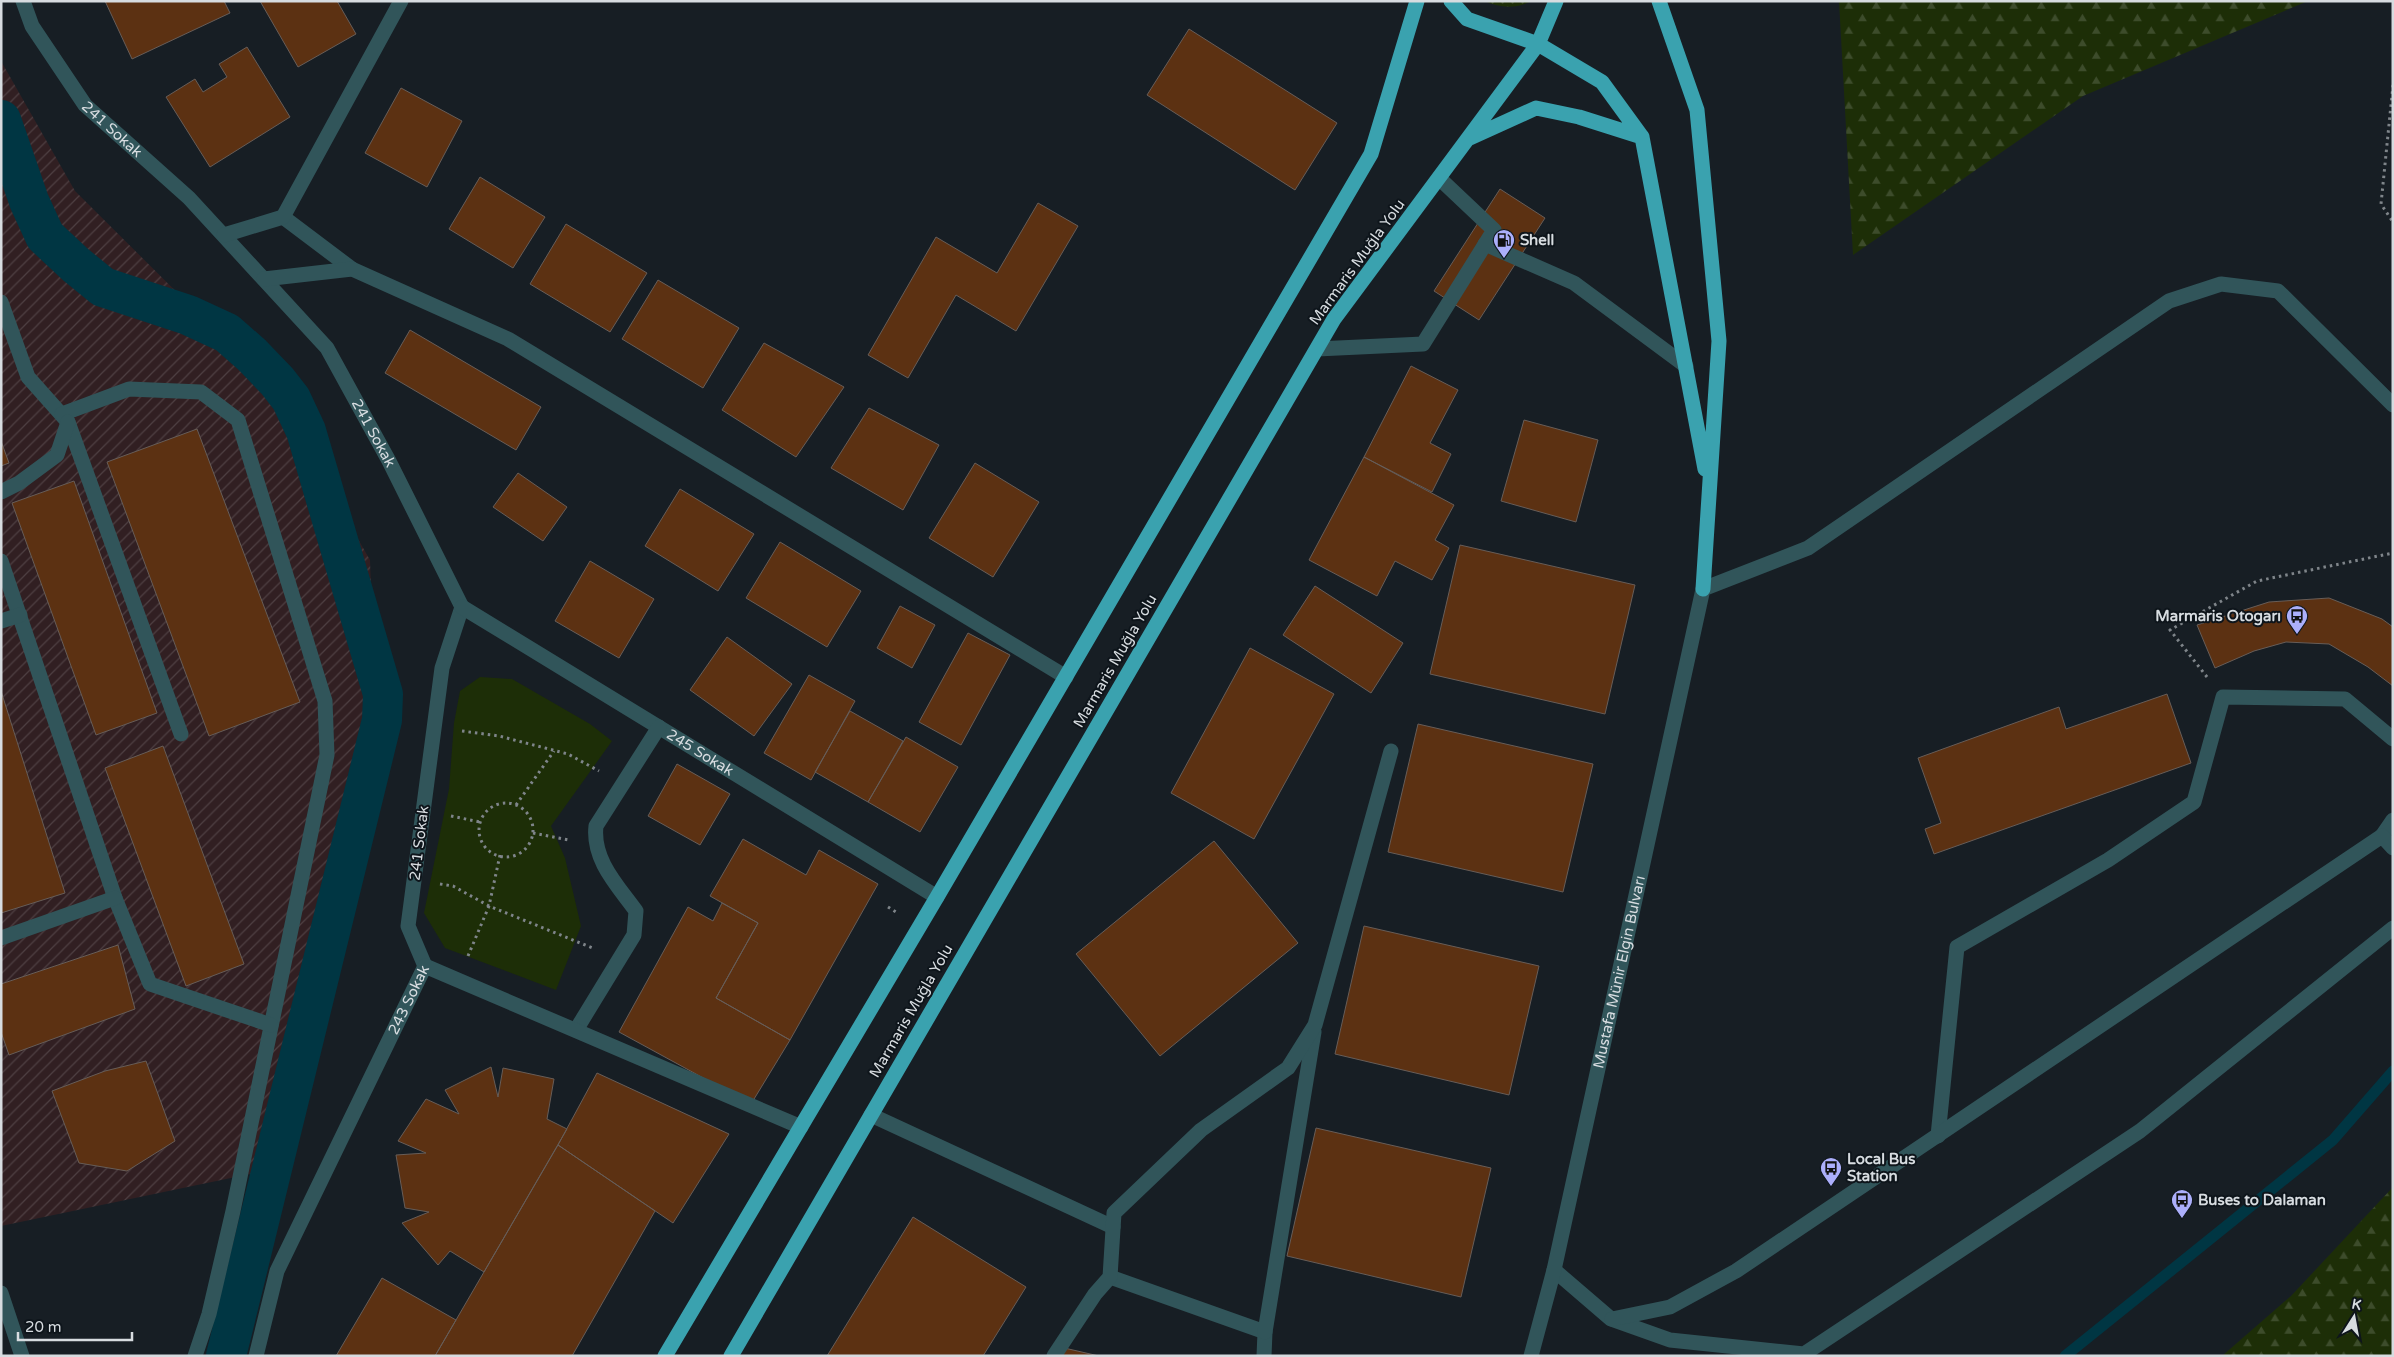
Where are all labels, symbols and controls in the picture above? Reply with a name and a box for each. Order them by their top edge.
street label: 241 Sokak [78,97,146,161]
street label: Marmaris Muğla Yolu [1305,196,1409,328]
fuel station icon: Shell [1492,228,1516,259]
place label: Shell [1520,231,1554,249]
street label: 241 Sokak [348,396,400,470]
street label: Marmaris Muğla Yolu [1069,591,1161,731]
bus stop icon: Marmaris Otogarı [2285,604,2309,635]
place label: Marmaris Otogarı [2155,607,2281,626]
street label: 245 Sokak [663,725,737,780]
street label: 241 Sokak [405,805,433,881]
street label: Mustafa Münir Elgin Bulvarı [1589,874,1649,1070]
street label: Marmaris Muğla Yolu [865,941,957,1081]
street label: 243 Sokak [384,962,433,1038]
place label: Local Bus Station [1847,1150,1915,1185]
bus stop icon: Local Bus Station [1819,1156,1843,1187]
bus stop icon: Buses to Dalaman [2170,1188,2194,1219]
place label: Buses to Dalaman [2198,1191,2326,1209]
north arrow [2329,1292,2379,1342]
text: K [2350,1295,2363,1314]
scale bar [18,1310,131,1342]
text: 20 m [25,1318,62,1336]

